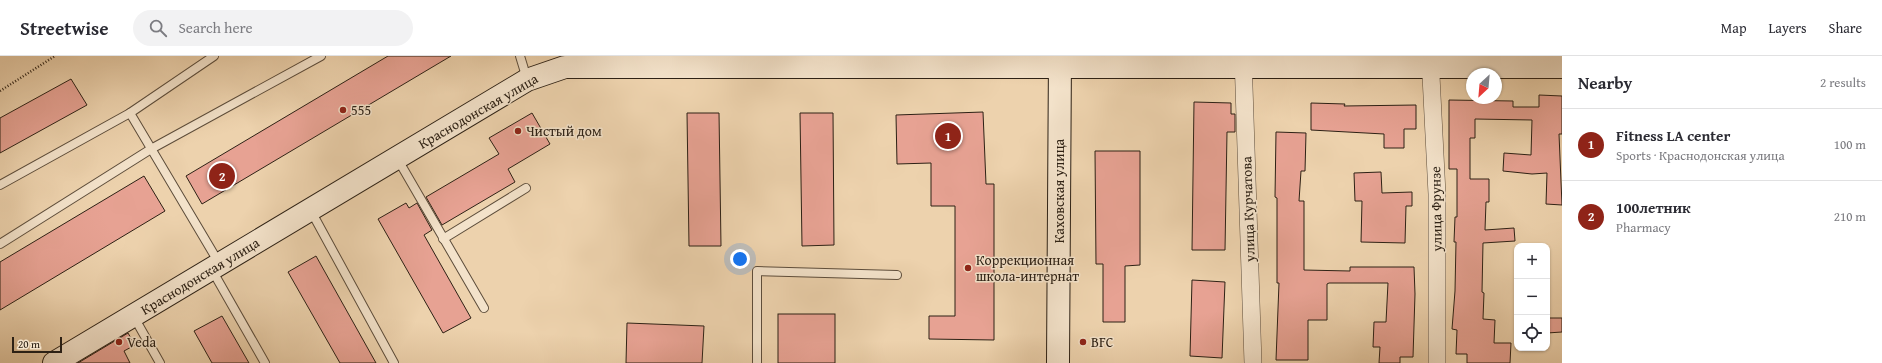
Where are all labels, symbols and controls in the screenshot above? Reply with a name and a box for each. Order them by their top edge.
search box [133,10,413,46]
text: Streetwise [20,14,109,42]
icon: search [147,17,169,39]
text: Search here [179,17,253,38]
text: Map [1721,18,1747,38]
text: Layers [1769,18,1807,38]
text: Share [1829,18,1862,38]
street label: Краснодонская улица [414,68,542,153]
north arrow [1466,68,1502,104]
text: Nearby [1578,70,1632,95]
text: 2 results [1820,73,1866,92]
place label: 555 [351,100,371,120]
marker: 555 [338,105,348,115]
place label: Чистый дом [526,121,602,141]
pin: 1 [935,121,961,151]
text: Fitness LA center [1616,125,1730,146]
marker: Чистый дом [513,126,523,136]
text: 1 [1588,135,1594,154]
text: 100 m [1834,135,1866,154]
street label: Каховская улица [1049,138,1069,243]
text: Sports · Краснодонская улица [1616,146,1785,165]
street label: улица Курчатова [1236,155,1260,263]
pin: 2 [209,161,235,191]
street label: улица Фрунзе [1425,166,1447,253]
text: 100летник [1616,197,1691,218]
text: 2 [1588,207,1594,226]
text: 210 m [1834,207,1866,226]
text: Pharmacy [1616,218,1671,237]
street label: Краснодонская улица [137,232,263,319]
map controls [1514,243,1550,351]
button: + [1514,243,1550,279]
your location [730,249,750,269]
place label: Коррекционная школа-интернат [976,250,1079,286]
marker: Коррекционная школа-интернат [963,263,973,273]
button: − [1514,279,1550,315]
button: locate [1514,315,1550,351]
place label: Veda [127,332,156,352]
place label: BFC [1091,332,1114,352]
scale bar [12,335,62,354]
text: 20 m [18,336,40,352]
marker: Veda [114,337,124,347]
marker: BFC [1078,337,1088,347]

